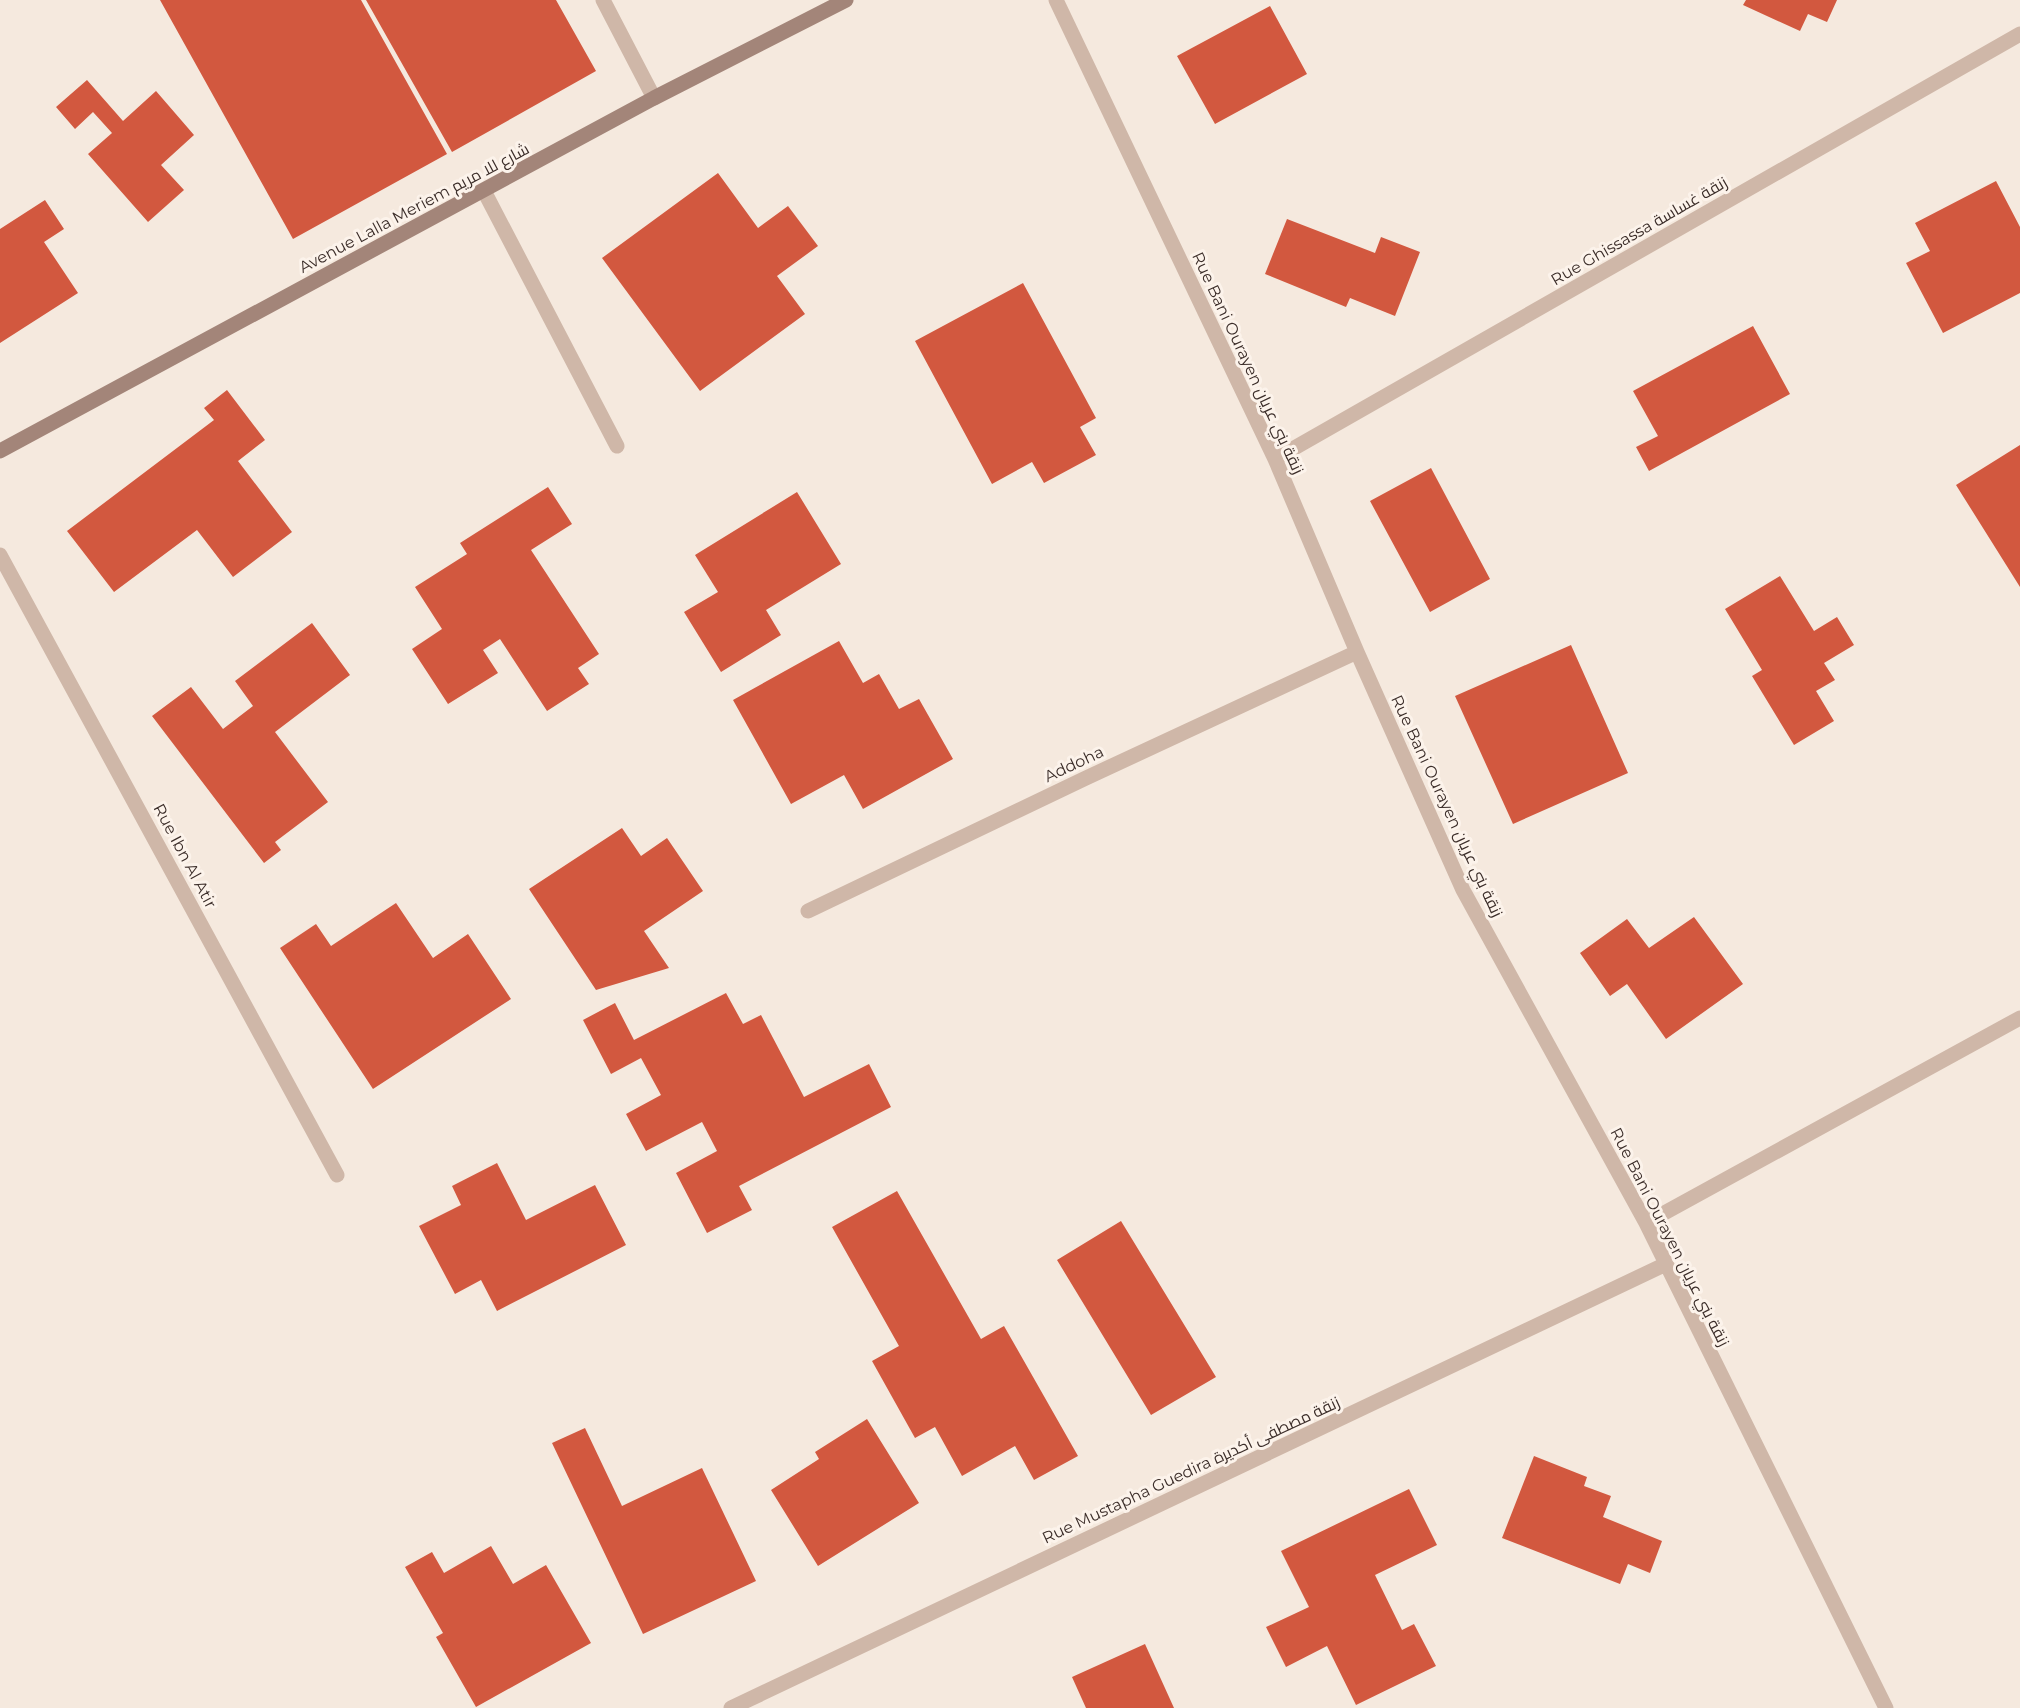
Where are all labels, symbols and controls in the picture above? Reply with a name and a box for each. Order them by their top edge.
street label: Avenue Lalla Meriem شارع للا مريم [296,139,533,279]
street label: Rue Ghissassa زنقة غساسة [1547,173,1731,289]
street label: Rue Bani Ourayen زنقة بني عريان [1184,249,1308,479]
street label: Rue Bani Ourayen زنقة بني عريان [1383,692,1507,922]
street label: Addoha [1041,742,1107,786]
street label: Rue Ibn Al Atir [150,801,220,911]
street label: Rue Bani Ourayen زنقة بني عريان [1603,1125,1734,1351]
street label: Rue Mustapha Guedira زنقة مصطفى أكديرة [1039,1392,1343,1548]

